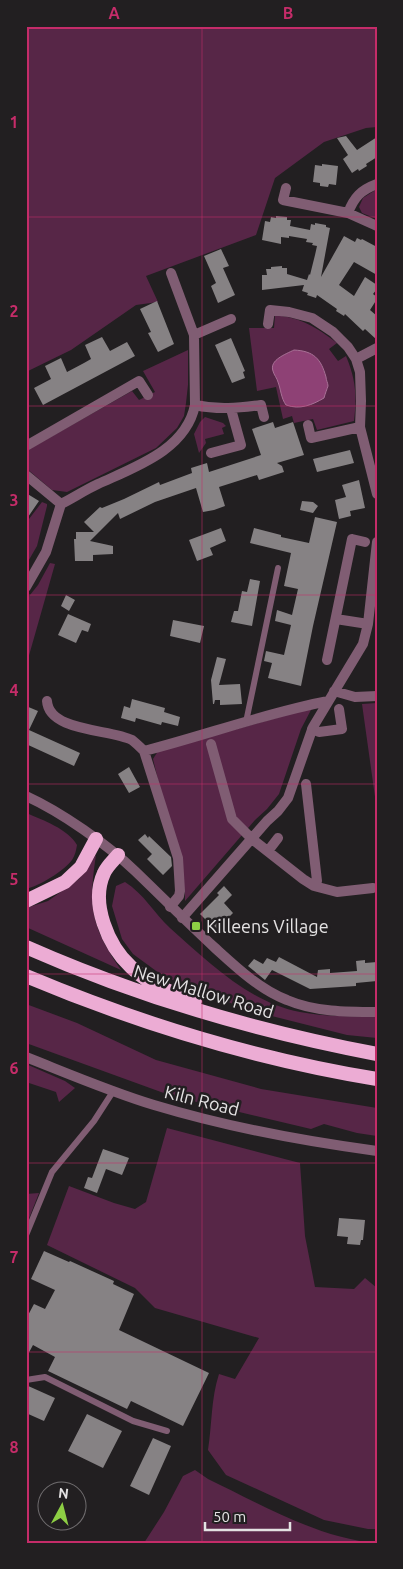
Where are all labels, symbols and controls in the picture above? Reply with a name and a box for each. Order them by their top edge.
text: A [108,4,120,22]
text: B [283,4,293,22]
text: 1 [9,113,19,131]
text: 2 [9,302,19,320]
text: 3 [9,491,19,509]
text: 4 [9,681,19,699]
text: 5 [9,870,19,888]
place label: Killeens Village [206,916,329,936]
marker: Killeens Village [190,920,202,932]
street label: New Mallow Road [132,960,276,1022]
text: 6 [9,1059,19,1077]
street label: Kiln Road [163,1081,241,1119]
text: 7 [9,1248,19,1266]
text: 8 [9,1438,19,1456]
north arrow [38,1482,88,1532]
text: N [57,1485,70,1502]
scale bar [205,1499,290,1531]
text: 50 m [213,1508,246,1525]

